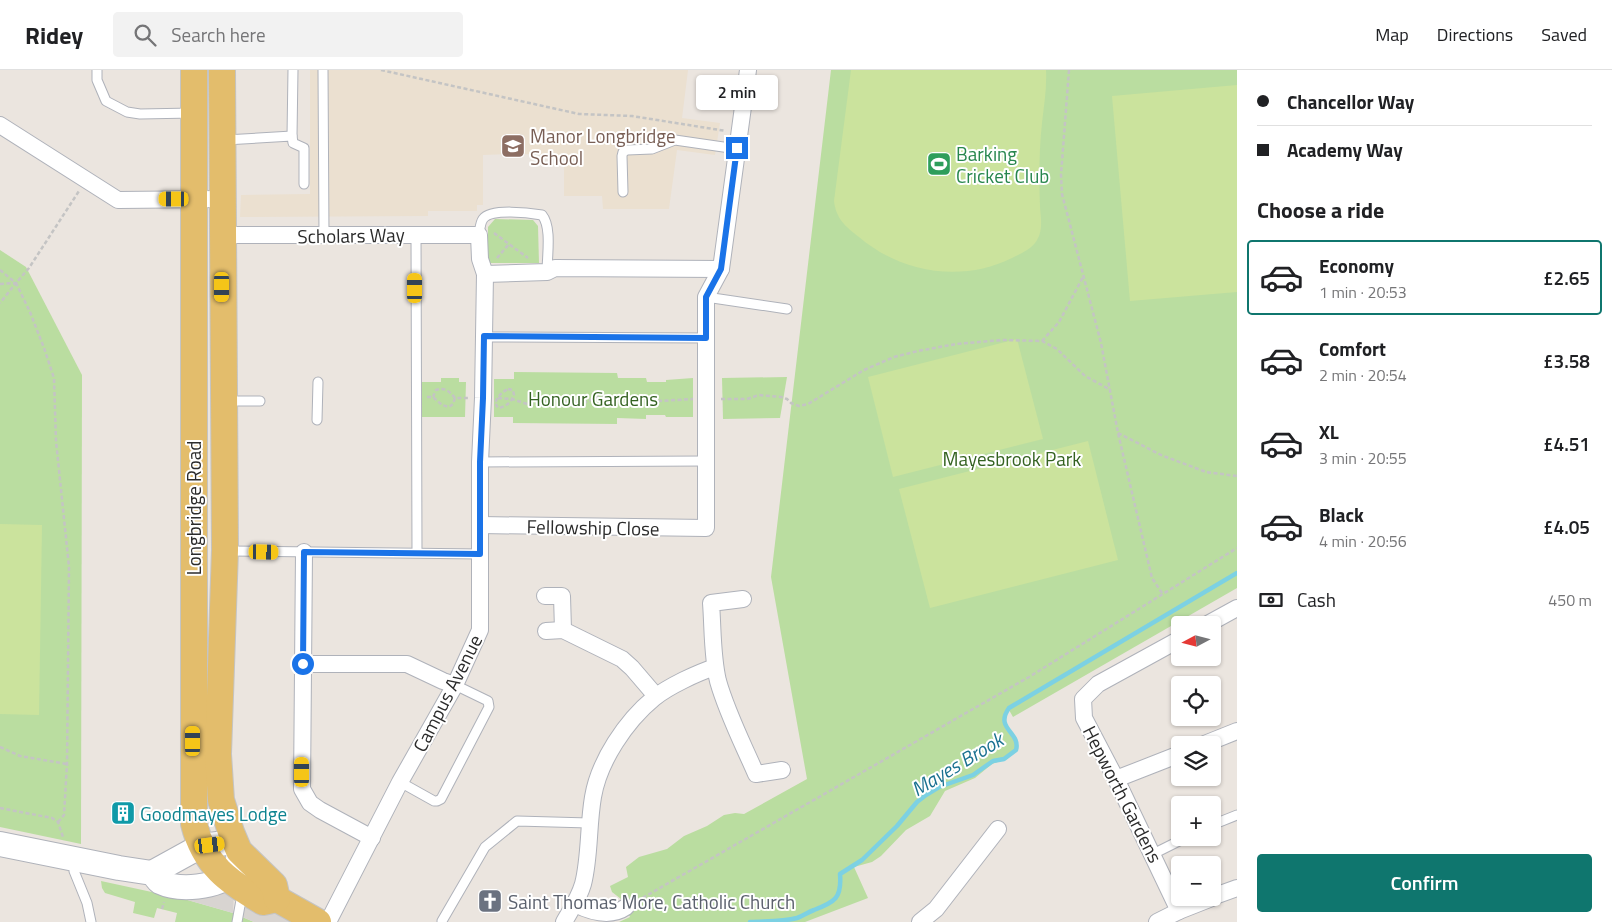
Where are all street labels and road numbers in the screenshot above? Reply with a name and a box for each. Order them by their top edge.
street label: Scholars Way [297,220,405,250]
street label: Longbridge Road [179,441,208,575]
street label: Fellowship Close [526,511,660,543]
street label: Campus Avenue [405,629,489,757]
street label: Hepworth Gardens [1076,720,1170,868]

